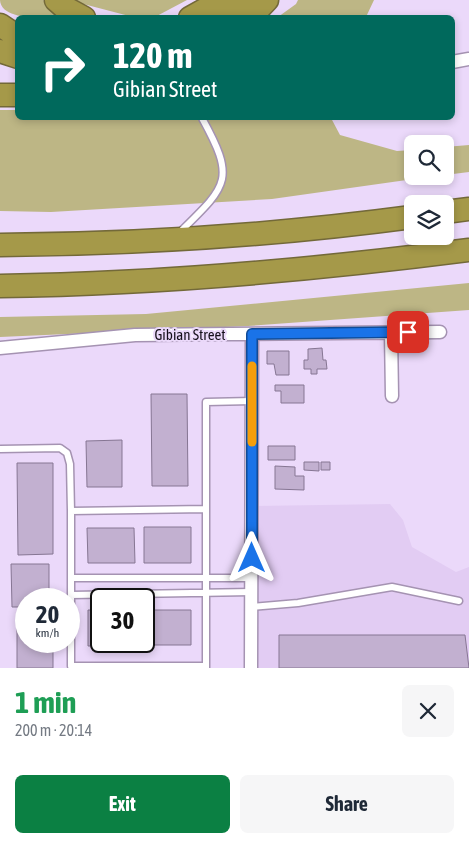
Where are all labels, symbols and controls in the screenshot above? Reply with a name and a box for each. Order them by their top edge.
icon: right [30,35,95,100]
text: 120 m [113,35,192,75]
text: Gibian Street [113,76,217,102]
map controls [404,135,454,245]
button: search [404,135,454,185]
button: layers [404,195,454,245]
pin [387,311,429,353]
icon: arrive [394,318,422,346]
street label: Gibian Street [154,326,226,343]
position arrow [225,531,277,583]
speed limit sign: 30 [90,588,155,653]
text: 20 [36,600,59,628]
text: km/h [36,626,59,640]
text: 1 min [15,685,76,719]
button: close [402,685,454,737]
text: 200 m · 20:14 [15,721,92,739]
button: Exit [15,775,230,833]
button: Share [240,775,454,833]

